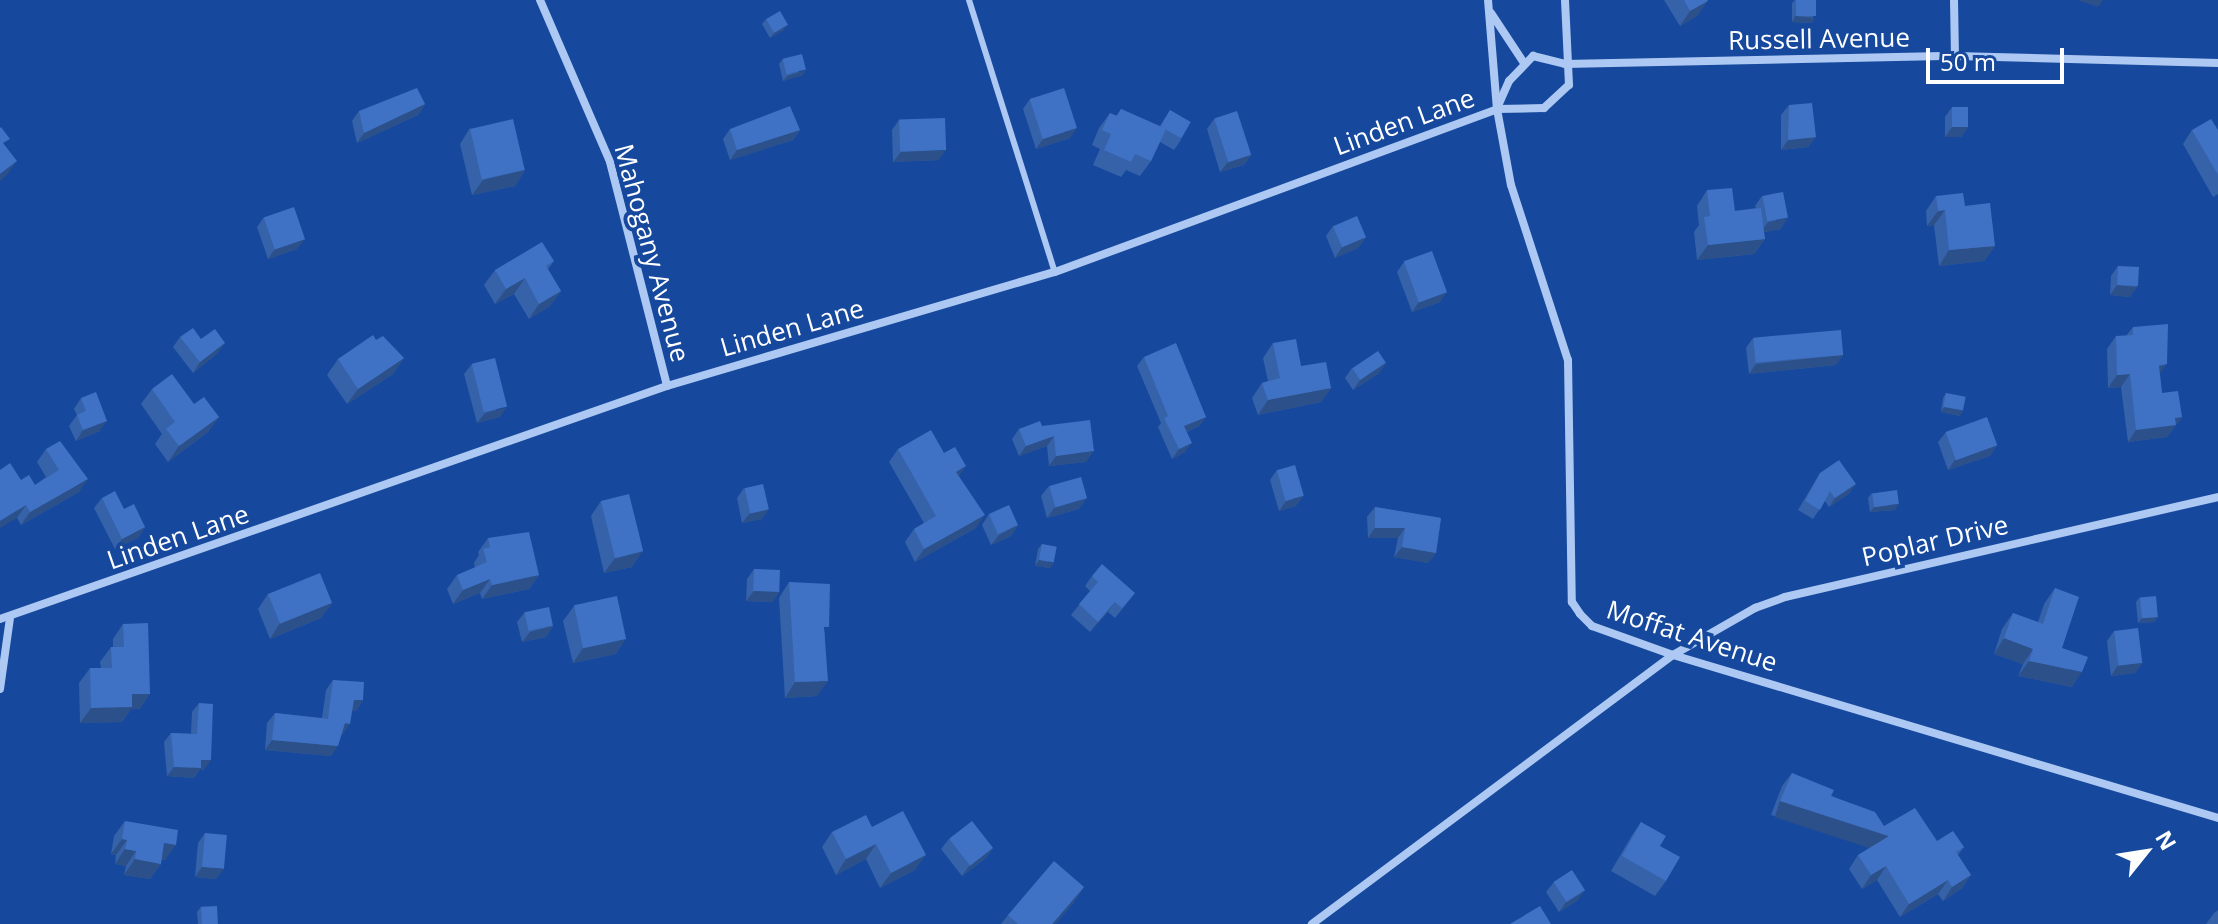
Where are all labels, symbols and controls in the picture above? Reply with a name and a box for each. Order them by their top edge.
street label: Russell Avenue [1728,22,1910,56]
scale bar [1930,32,2068,82]
text: 50 m [1940,45,1996,78]
street label: Linden Lane [1329,82,1479,162]
street label: Mahogany Avenue [608,141,696,365]
street label: Linden Lane [717,293,867,363]
street label: Linden Lane [103,498,253,576]
street label: Poplar Drive [1859,509,2011,573]
street label: Moffat Avenue [1603,594,1781,678]
north arrow [2106,812,2186,892]
text: N [2149,825,2184,855]

